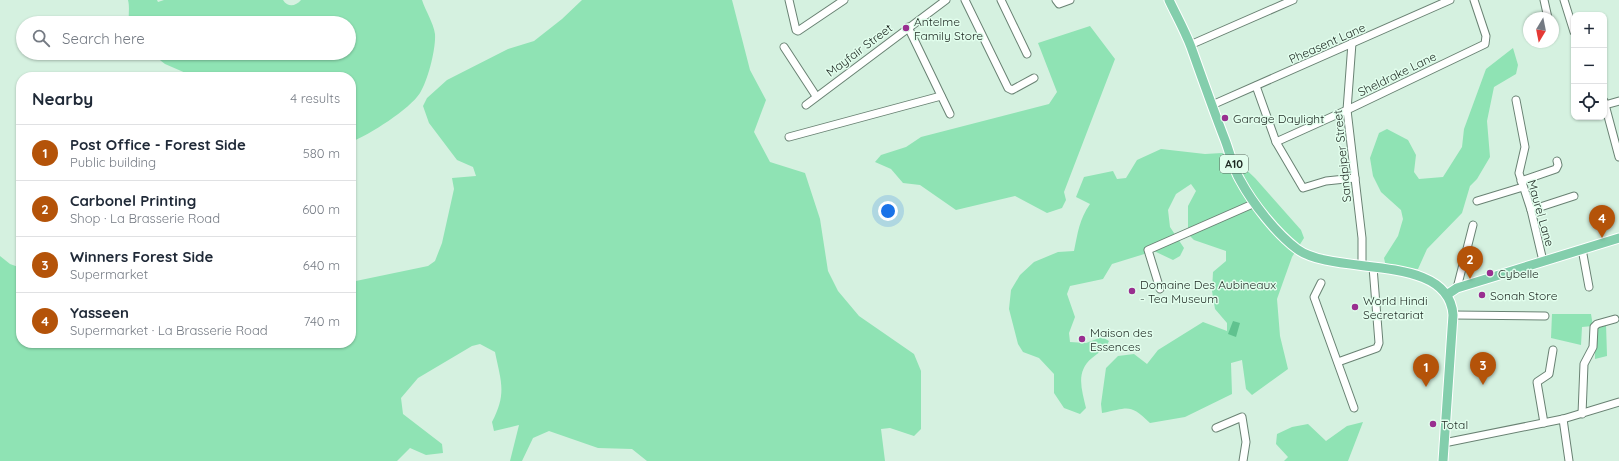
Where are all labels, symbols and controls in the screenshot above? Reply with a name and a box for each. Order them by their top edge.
north arrow [1523,12,1559,48]
map controls [1571,12,1607,120]
button: + [1571,12,1607,48]
place label: Antelme Family Store [914,14,983,43]
search box [16,16,356,60]
street label: Pheasent Lane [1286,19,1368,67]
street label: Mayfair Street [823,20,895,80]
marker: Antelme Family Store [901,23,911,33]
icon: search [30,27,52,49]
text: Search here [62,29,145,48]
street label: Sheldrake Lane [1355,48,1439,100]
button: − [1571,48,1607,84]
button: locate [1571,84,1607,120]
text: Nearby [32,88,93,109]
text: 4 results [290,90,340,106]
street label: Sandpiper Street [1330,109,1354,203]
place label: Garage Daylight [1233,111,1324,126]
marker: Garage Daylight [1220,113,1230,123]
text: Post Office - Forest Side [70,135,246,154]
text: 1 [42,145,48,161]
text: 580 m [303,145,340,161]
text: Public building [70,154,156,170]
road number: A10 [1220,155,1248,173]
street label: Maurel Lane [1524,178,1558,248]
text: Carbonel Printing [70,191,196,210]
text: 2 [41,201,49,217]
text: 600 m [302,201,340,217]
your location [878,201,898,221]
pin: 4 [1589,205,1615,238]
text: Shop · La Brasserie Road [70,210,220,226]
pin: 2 [1457,246,1483,279]
text: Winners Forest Side [70,247,213,266]
text: 3 [42,257,48,273]
text: 640 m [303,257,340,273]
text: Supermarket [70,266,148,282]
place label: Cybelle [1498,266,1539,281]
marker: Cybelle [1485,268,1495,278]
place label: Domaine Des Aubineaux - Tea Museum [1140,277,1276,306]
marker: Domaine Des Aubineaux - Tea Museum [1127,286,1137,296]
place label: Sonah Store [1490,288,1558,303]
marker: Sonah Store [1477,290,1487,300]
place label: World Hindi Secretariat [1363,293,1427,322]
marker: World Hindi Secretariat [1350,302,1360,312]
text: Yasseen [70,303,129,322]
text: 4 [41,313,49,329]
text: 740 m [304,313,340,329]
text: Supermarket · La Brasserie Road [70,322,268,338]
place label: Maison des Essences [1090,325,1153,354]
marker: Maison des Essences [1077,334,1087,344]
pin: 3 [1470,352,1496,385]
pin: 1 [1413,354,1439,387]
place label: Total [1441,417,1468,432]
marker: Total [1428,419,1438,429]

